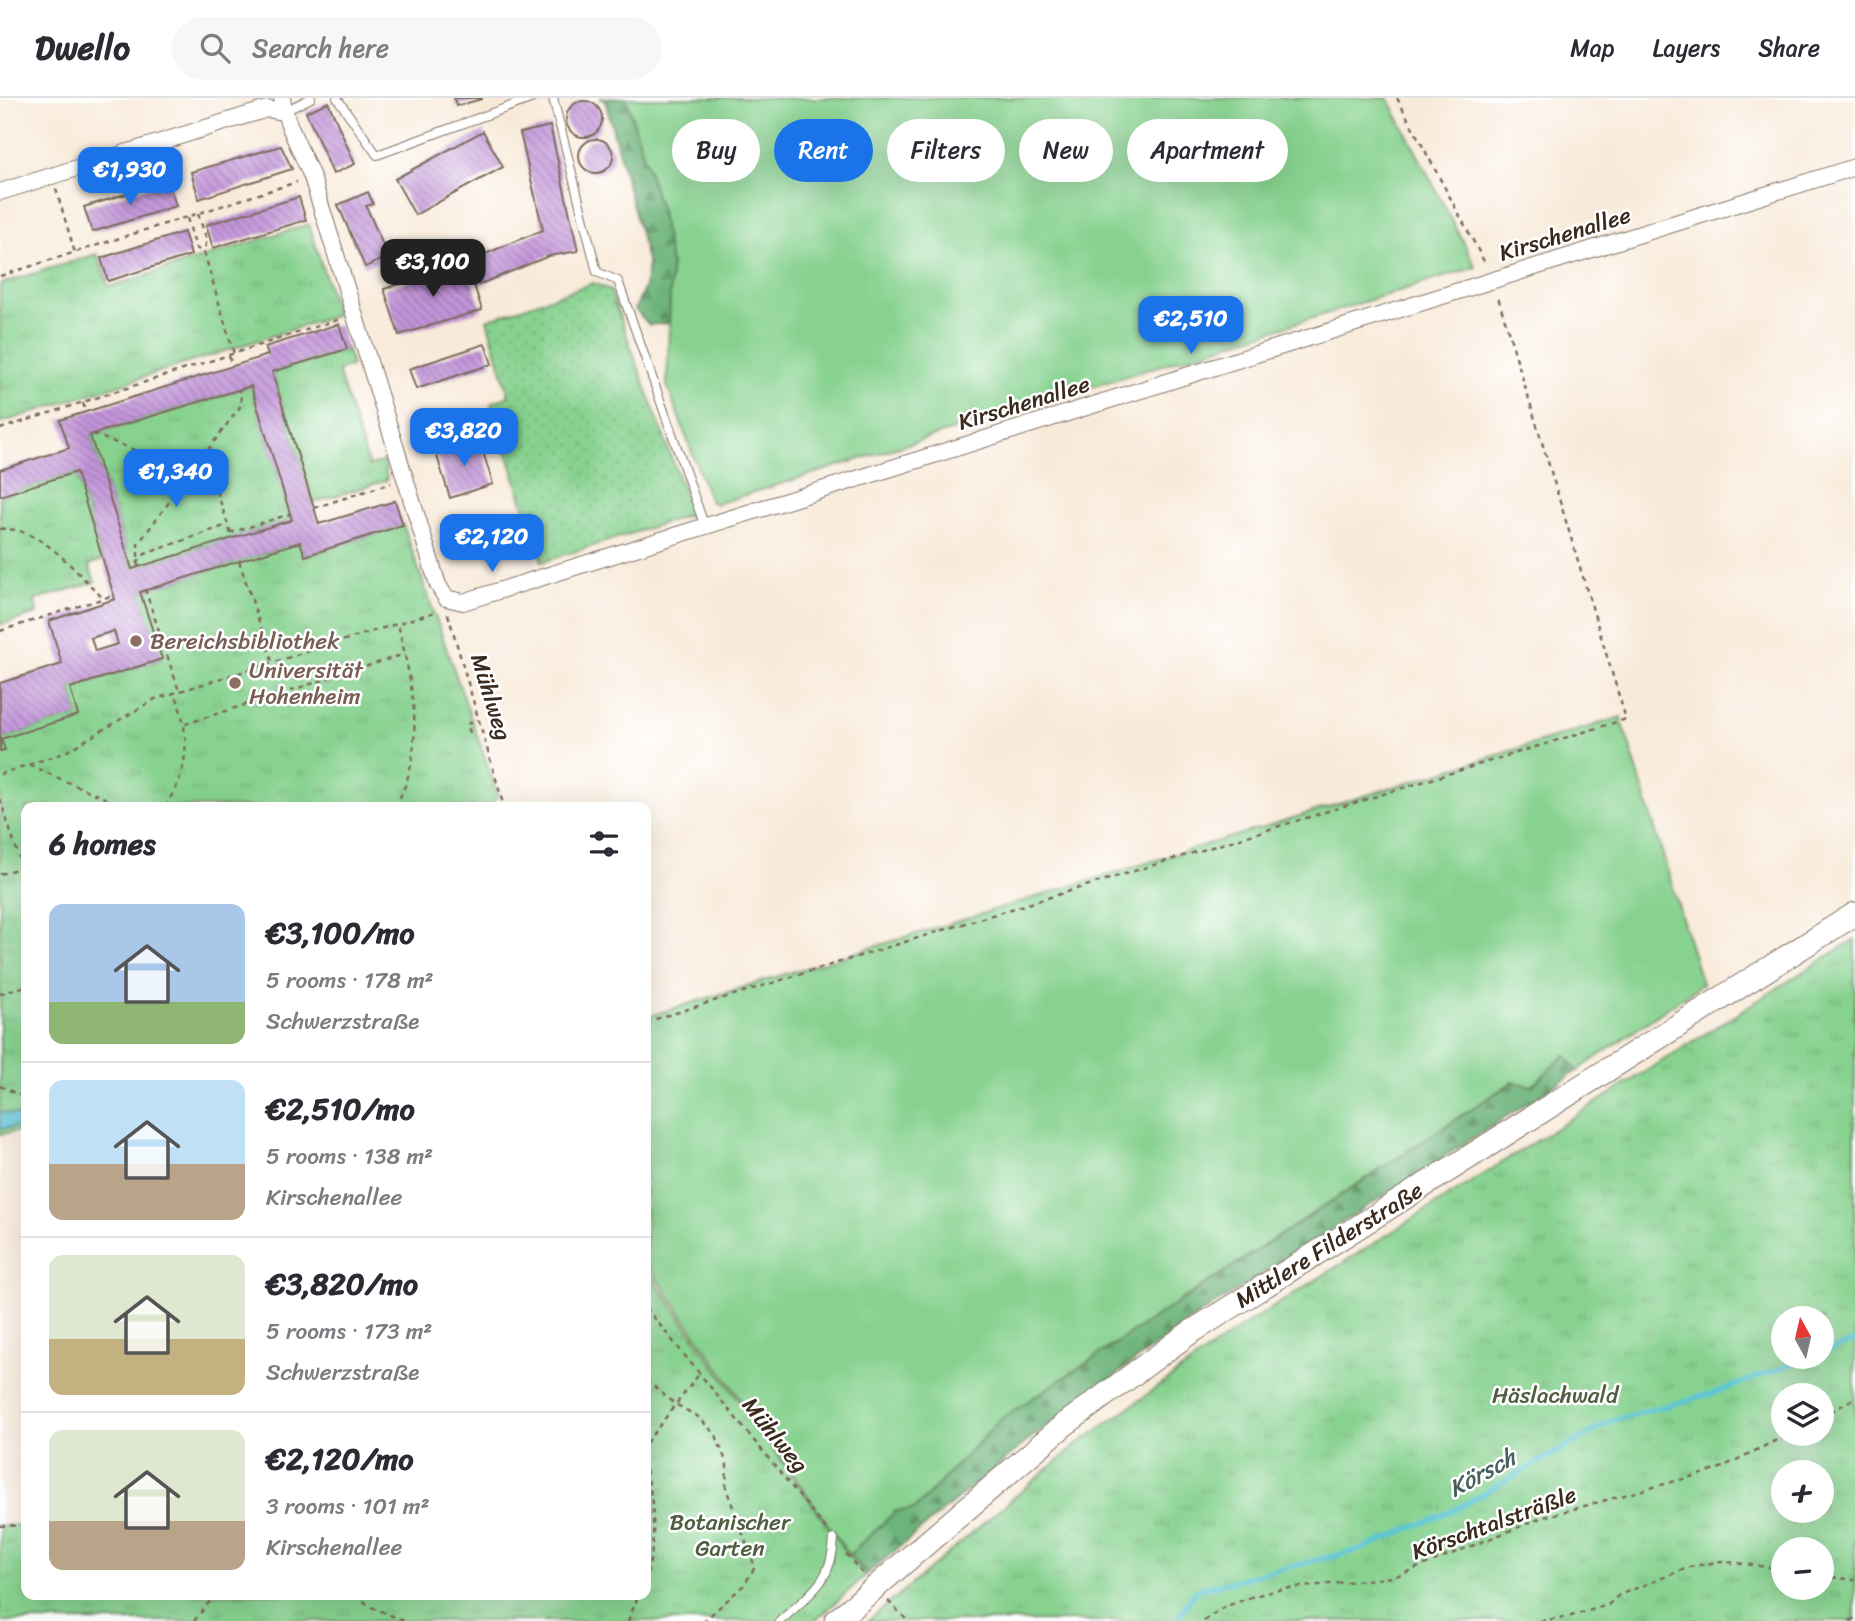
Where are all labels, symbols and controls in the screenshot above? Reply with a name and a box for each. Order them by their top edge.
search box [172,17,662,80]
text: Dwello [35,19,130,77]
text: Search here [252,25,389,71]
text: Map [1570,27,1615,69]
text: Layers [1653,27,1720,69]
text: Share [1758,27,1820,69]
icon: search [196,29,234,67]
chip: Buy [672,119,760,182]
chip: Rent [774,119,873,182]
chip: Filters [887,119,1005,182]
chip: New [1019,119,1113,182]
chip: Apartment [1127,119,1288,182]
pin: €1,930 [73,148,187,207]
text: €1,930 [94,149,166,190]
street label: Kirschenallee [1494,194,1636,274]
pin: €3,100 [376,240,490,299]
text: €3,100 [396,241,470,282]
pin: €2,510 [1134,296,1248,356]
text: €2,510 [1154,298,1228,339]
street label: Kirschenallee [953,363,1095,443]
pin: €3,820 [407,408,521,468]
text: €3,820 [426,410,502,451]
pin: €1,340 [119,450,233,509]
text: €1,340 [140,451,212,492]
pin: €2,120 [435,514,549,574]
text: €2,120 [456,516,528,557]
place label: Bereichsbibliothek [150,621,340,662]
marker: Bereichsbibliothek [128,633,144,649]
street label: Mühlweg [458,648,524,746]
place label: Universität Hohenheim [249,650,364,717]
marker: Universität Hohenheim [227,675,243,691]
text: 6 homes [49,817,156,871]
icon: filters [585,825,623,863]
text: €3,100/mo [266,906,414,960]
icon: home [105,932,189,1016]
text: 5 rooms · 178 m² [266,960,434,1001]
text: Schwerzstraße [266,1001,419,1042]
text: €2,510/mo [266,1082,415,1136]
icon: home [105,1108,189,1192]
text: 5 rooms · 138 m² [266,1136,433,1177]
street label: Mittlere Filderstraße [1227,1170,1432,1320]
text: Kirschenallee [266,1177,402,1218]
text: €3,820/mo [266,1257,418,1311]
icon: home [105,1283,189,1367]
north arrow [1771,1306,1834,1368]
map controls [1771,1306,1834,1600]
text: 5 rooms · 173 m² [266,1311,432,1352]
text: Schwerzstraße [266,1352,419,1393]
park label: Häslachwald [1492,1375,1620,1416]
button: layers [1771,1383,1834,1446]
street label: Mühlweg [731,1387,819,1483]
text: €2,120/mo [266,1432,414,1486]
water label: Körsch [1440,1436,1526,1509]
icon: home [105,1458,189,1542]
button: + [1771,1460,1834,1523]
street label: Körschtalsträßle [1406,1474,1583,1572]
text: 3 rooms · 101 m² [266,1486,430,1527]
park label: Botanischer Garten [670,1502,792,1569]
text: Kirschenallee [266,1527,402,1568]
button: − [1771,1537,1834,1600]

